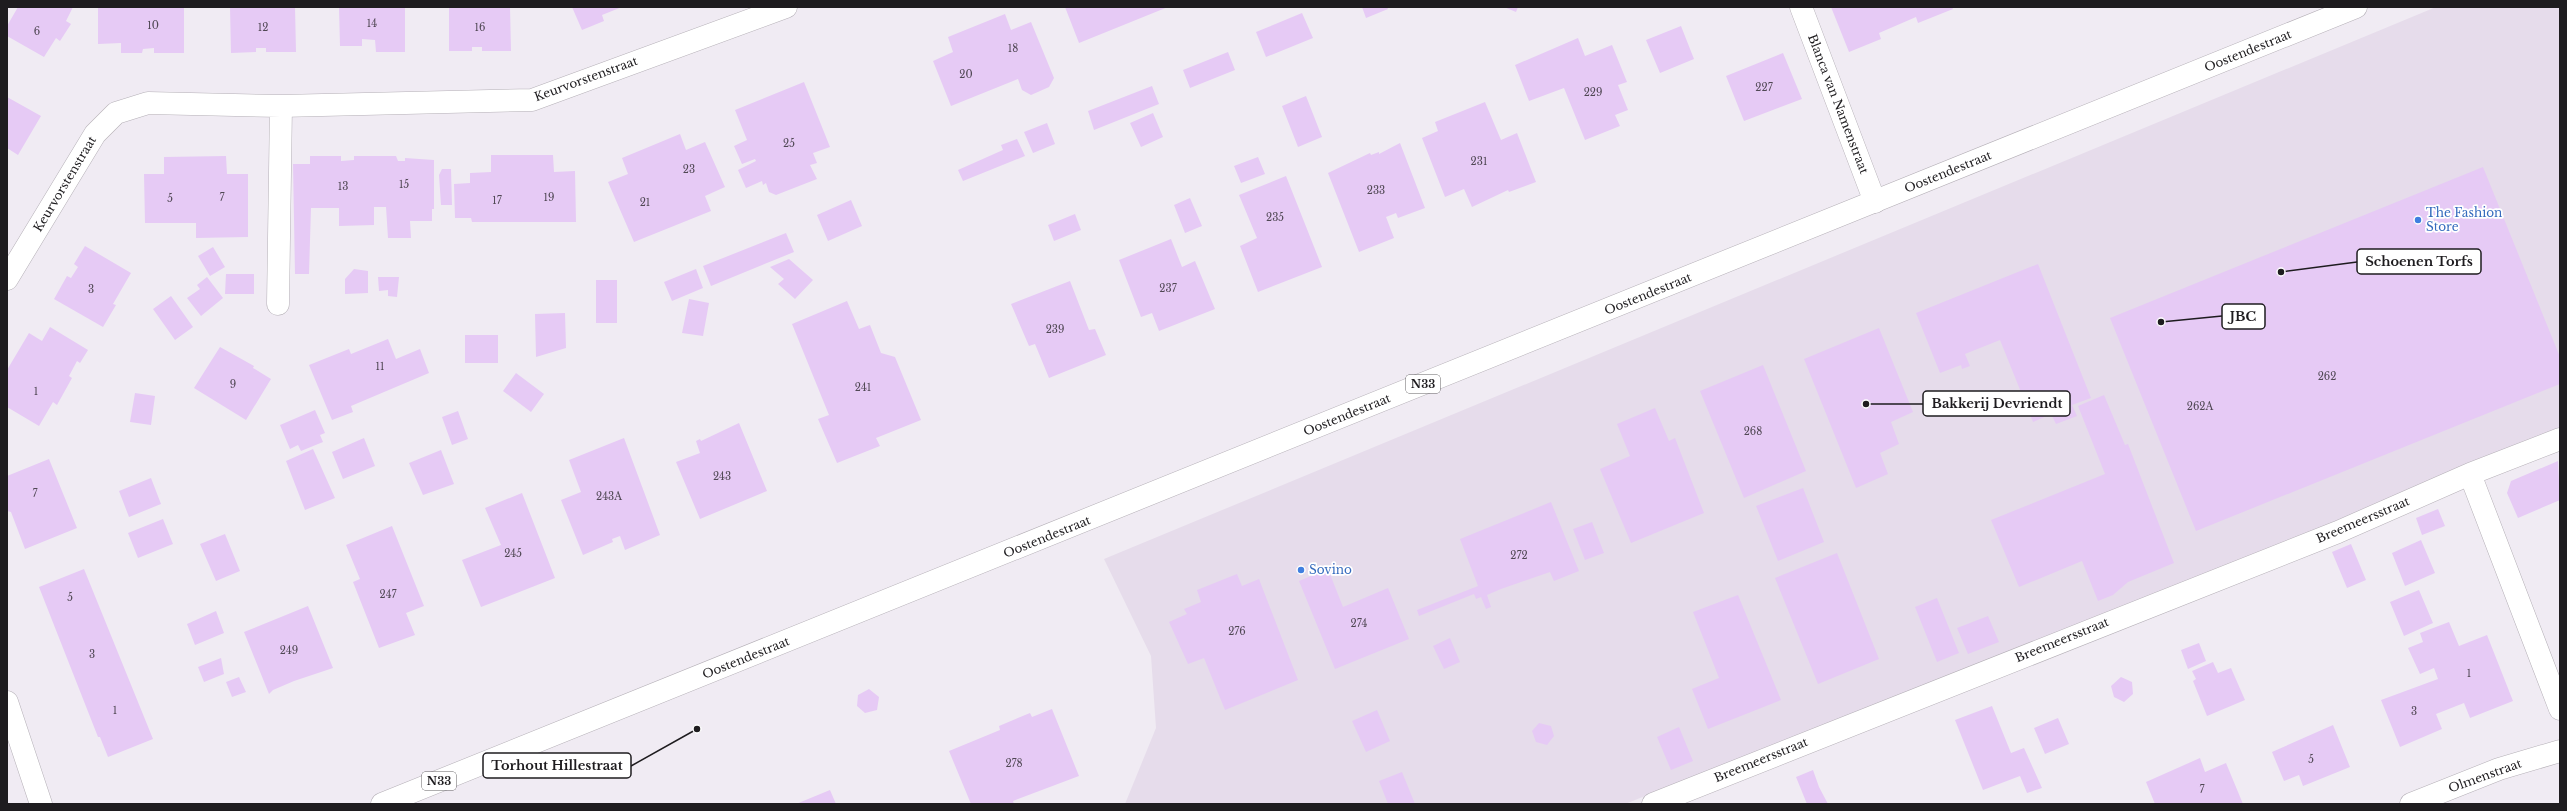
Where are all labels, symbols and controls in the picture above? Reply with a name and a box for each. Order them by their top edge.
house number: 14 [367,17,377,30]
house number: 10 [147,19,159,32]
house number: 12 [258,21,268,34]
house number: 16 [475,21,485,34]
house number: 6 [34,25,40,38]
street label: Oostendestraat [2202,26,2294,75]
street label: Blanca van Namenstraat [1805,32,1872,176]
house number: 18 [1008,42,1018,55]
street label: Keurvorstenstraat [532,53,640,104]
house number: 20 [959,68,973,81]
house number: 227 [1755,81,1774,94]
house number: 229 [1584,86,1602,99]
street label: Keurvorstenstraat [30,133,99,234]
house number: 25 [783,137,795,150]
street label: Oostendestraat [1902,147,1994,196]
house number: 231 [1471,155,1487,168]
house number: 23 [683,163,695,176]
house number: 15 [399,178,409,191]
house number: 13 [338,180,348,193]
house number: 233 [1367,184,1385,197]
house number: 7 [219,191,225,204]
house number: 19 [544,191,554,204]
house number: 5 [167,192,173,205]
house number: 17 [492,194,503,207]
house number: 21 [640,196,650,209]
place label: The Fashion Store [2426,205,2502,234]
house number: 235 [1266,211,1284,224]
marker: The Fashion Store [2413,215,2423,225]
callout: Schoenen Torfs [2357,249,2481,274]
text: Schoenen Torfs [2365,253,2473,270]
street label: Oostendestraat [1602,269,1694,318]
house number: 237 [1159,282,1178,295]
house number: 3 [88,283,94,296]
callout: JBC [2222,304,2265,329]
text: JBC [2227,308,2256,325]
house number: 239 [1046,323,1064,336]
house number: 11 [376,360,384,373]
house number: 262 [2318,370,2336,383]
road number: N33 [1406,375,1440,393]
house number: 9 [230,378,236,391]
house number: 241 [855,381,871,394]
house number: 1 [34,385,38,398]
street label: Oostendestraat [1301,390,1393,439]
callout: Bakkerij Devriendt [1923,391,2070,416]
text: Bakkerij Devriendt [1932,395,2063,412]
house number: 262A [2187,400,2214,413]
house number: 268 [1744,425,1762,438]
house number: 243 [713,470,731,483]
house number: 7 [32,487,38,500]
house number: 243A [596,490,622,503]
street label: Breemeersstraat [2314,493,2412,546]
street label: Oostendestraat [1001,512,1093,561]
house number: 245 [504,547,522,560]
house number: 272 [1510,549,1528,562]
place label: Sovino [1309,562,1352,577]
marker: Sovino [1296,565,1306,575]
house number: 247 [379,588,397,601]
house number: 5 [67,591,73,604]
street label: Breemeersstraat [2013,614,2111,665]
house number: 274 [1351,617,1368,630]
house number: 276 [1228,625,1246,638]
street label: Oostendestraat [700,633,792,682]
house number: 249 [280,644,298,657]
house number: 3 [89,648,95,661]
house number: 1 [2467,667,2471,680]
house number: 1 [113,704,117,717]
house number: 3 [2411,705,2417,718]
street label: Breemeersstraat [1712,734,1810,785]
callout: Torhout Hillestraat [483,753,631,778]
house number: 5 [2308,753,2314,766]
street label: Olmenstraat [2446,755,2524,796]
text: Torhout Hillestraat [491,757,623,774]
house number: 278 [1005,757,1023,770]
road number: N33 [422,772,456,790]
house number: 7 [2199,783,2205,796]

